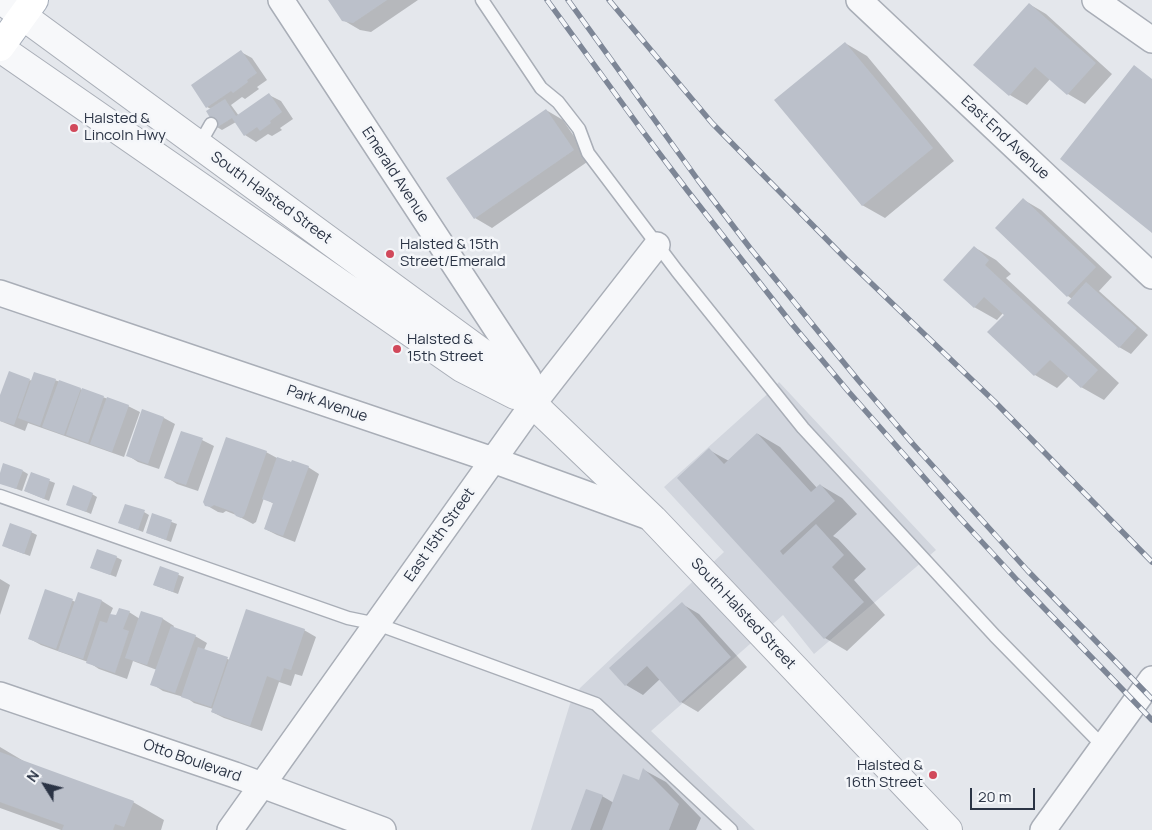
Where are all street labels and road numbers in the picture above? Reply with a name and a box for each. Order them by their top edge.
street label: East End Avenue [957,92,1053,184]
street label: Emerald Avenue [357,124,433,226]
street label: South Halsted Street [207,148,335,248]
street label: Park Avenue [284,382,370,426]
street label: East 15th Street [401,485,479,585]
street label: South Halsted Street [687,555,799,673]
street label: Otto Boulevard [141,736,243,786]

